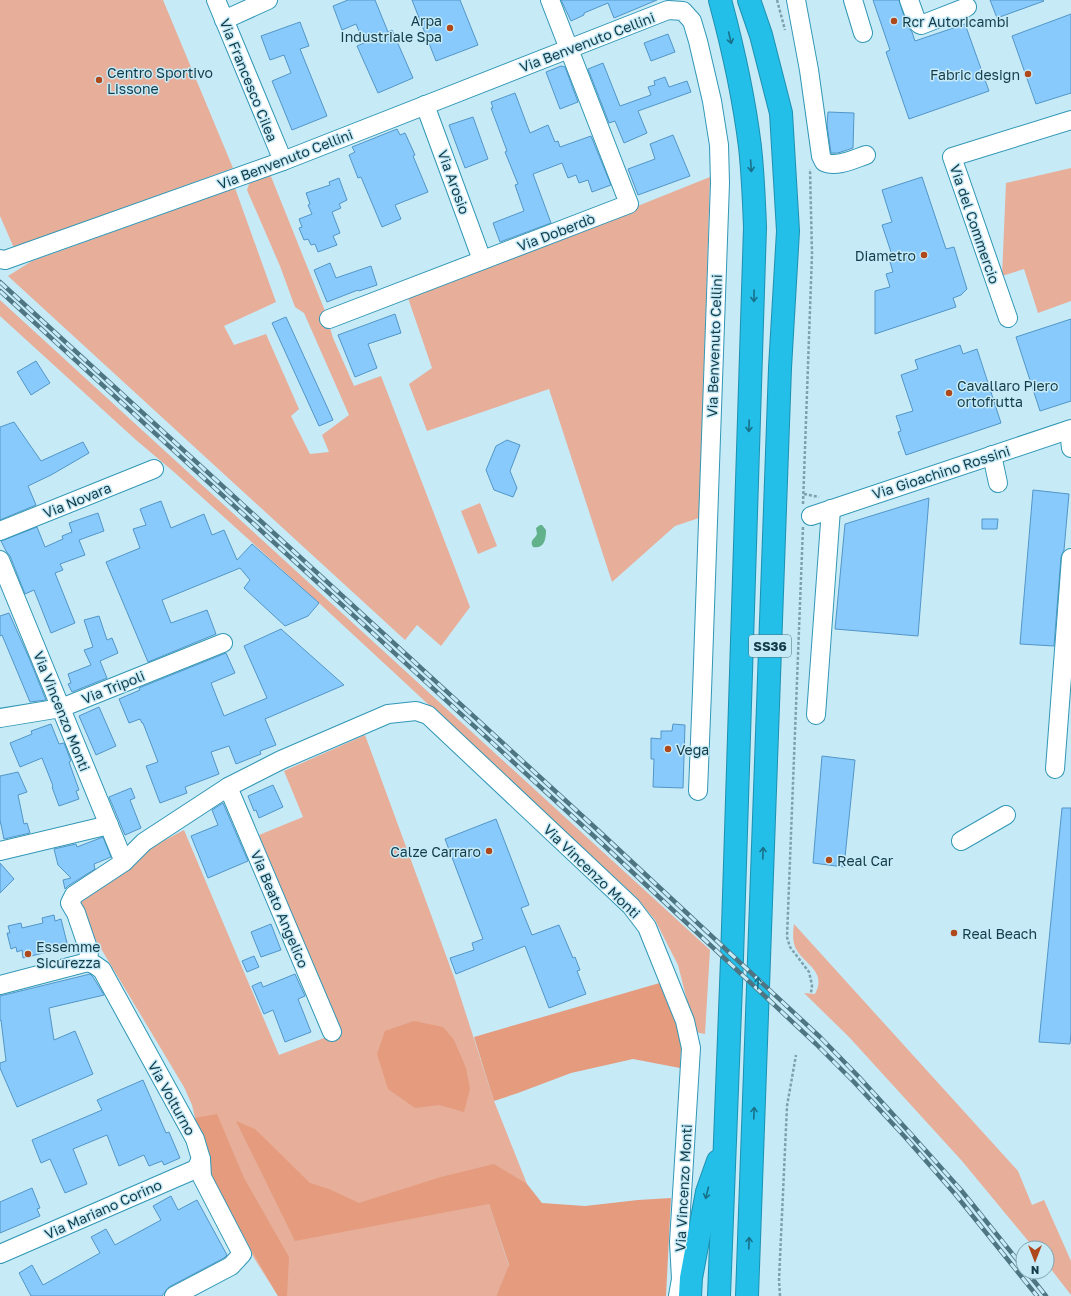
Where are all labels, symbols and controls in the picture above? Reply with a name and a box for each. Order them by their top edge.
street label: Via Benvenuto Cellini [517,8,657,76]
place label: Arpa Industriale Spa [340,12,442,45]
place label: Rcr Autoricambi [902,13,1009,30]
street label: Via Francesco Cilea [217,16,281,144]
marker: Rcr Autoricambi [889,16,899,26]
marker: Arpa Industriale Spa [445,23,455,33]
one-way arrow [726,31,734,44]
place label: Centro Sportivo Lissone [107,64,213,97]
place label: Fabric design [930,66,1020,83]
marker: Fabric design [1023,69,1033,79]
marker: Centro Sportivo Lissone [94,75,104,85]
street label: Via Benvenuto Cellini [215,125,355,193]
street label: Via Arosio [435,148,473,216]
one-way arrow [748,159,755,172]
street label: Via del Commercio [947,162,1003,286]
street label: Via Doberdò [515,209,597,255]
place label: Diametro [855,247,916,264]
marker: Diametro [919,250,929,260]
street label: Via Benvenuto Cellini [703,274,725,418]
one-way arrow [750,289,758,302]
place label: Cavallaro Piero ortofrutta [957,377,1058,410]
marker: Cavallaro Piero ortofrutta [944,388,954,398]
one-way arrow [746,419,753,432]
street label: Via Gioachino Rossini [870,442,1012,502]
street label: Via Novara [40,479,114,521]
road number: SS36 [749,635,791,657]
street label: Via Vincenzo Monti [30,648,94,774]
street label: Via Tripoli [79,667,147,707]
place label: Vega [676,741,709,758]
marker: Vega [663,744,673,754]
street label: Via Vincenzo Monti [540,820,644,922]
place label: Calze Carraro [390,843,481,860]
marker: Calze Carraro [484,846,494,856]
one-way arrow [759,847,766,860]
street label: Via Beato Angelico [248,848,312,970]
place label: Real Car [837,852,894,869]
marker: Real Car [824,855,834,865]
place label: Real Beach [962,925,1037,942]
marker: Real Beach [949,928,959,938]
place label: Essemme Sicurezza [36,938,101,971]
marker: Essemme Sicurezza [23,949,33,959]
one-way arrow [754,977,762,990]
street label: Via Volturno [145,1058,199,1138]
one-way arrow [750,1107,757,1120]
street label: Via Vincenzo Monti [671,1124,695,1252]
street label: Via Mariano Corino [42,1176,164,1242]
one-way arrow [703,1186,710,1199]
one-way arrow [745,1237,753,1250]
north arrow [1015,1240,1055,1280]
text: N [1031,1264,1039,1277]

